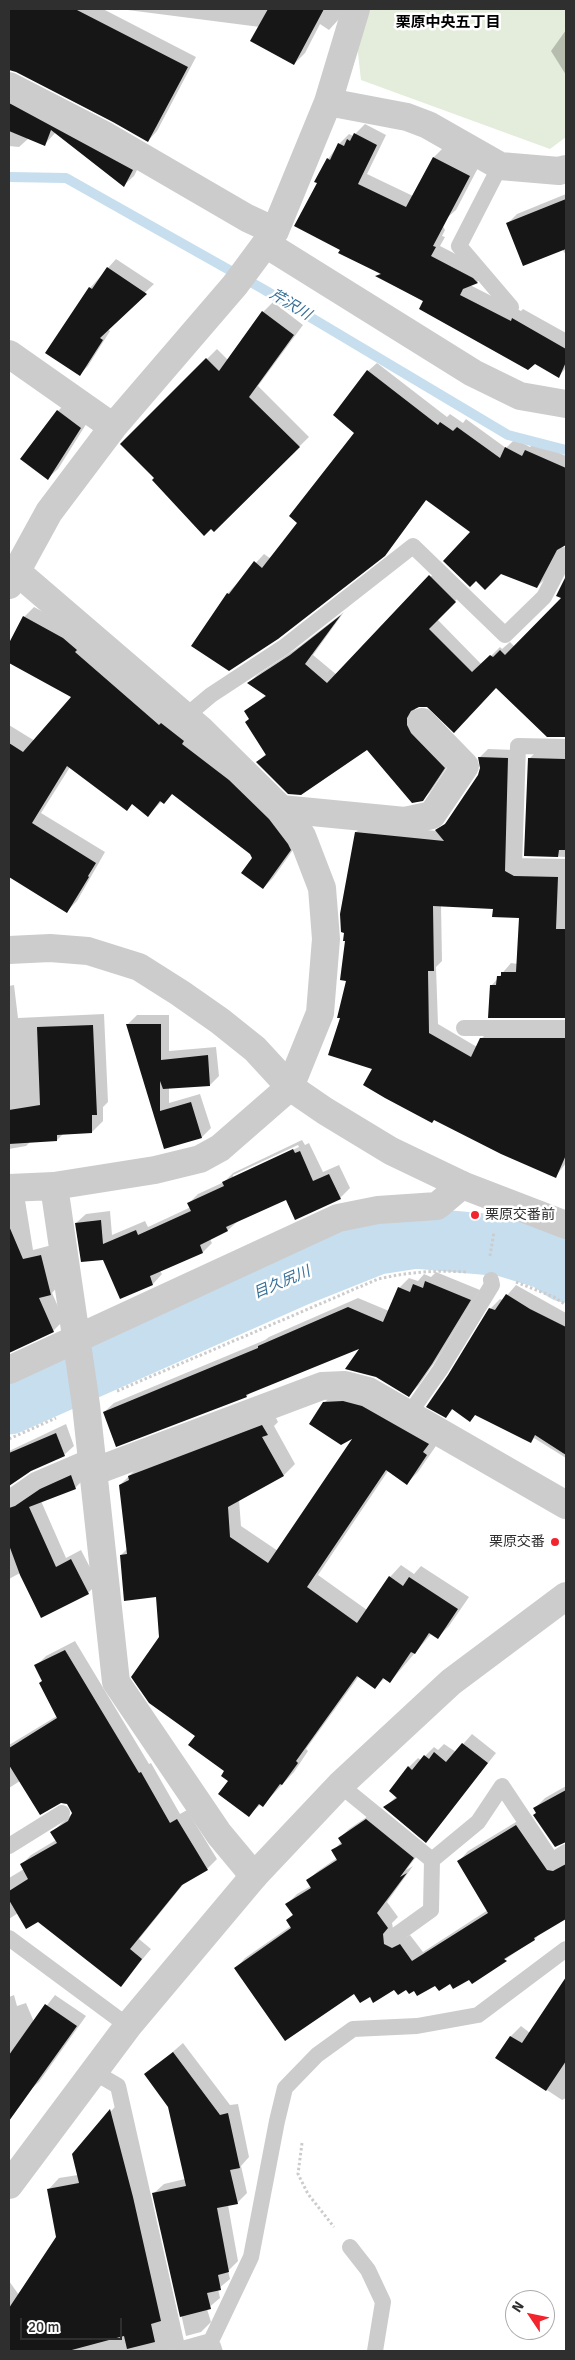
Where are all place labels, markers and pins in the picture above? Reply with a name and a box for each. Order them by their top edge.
place label: 栗原交番前 [485,1207,555,1223]
marker: 栗原交番前 [469,1209,481,1221]
place label: 栗原交番 [489,1534,545,1550]
marker: 栗原交番 [549,1536,561,1548]

